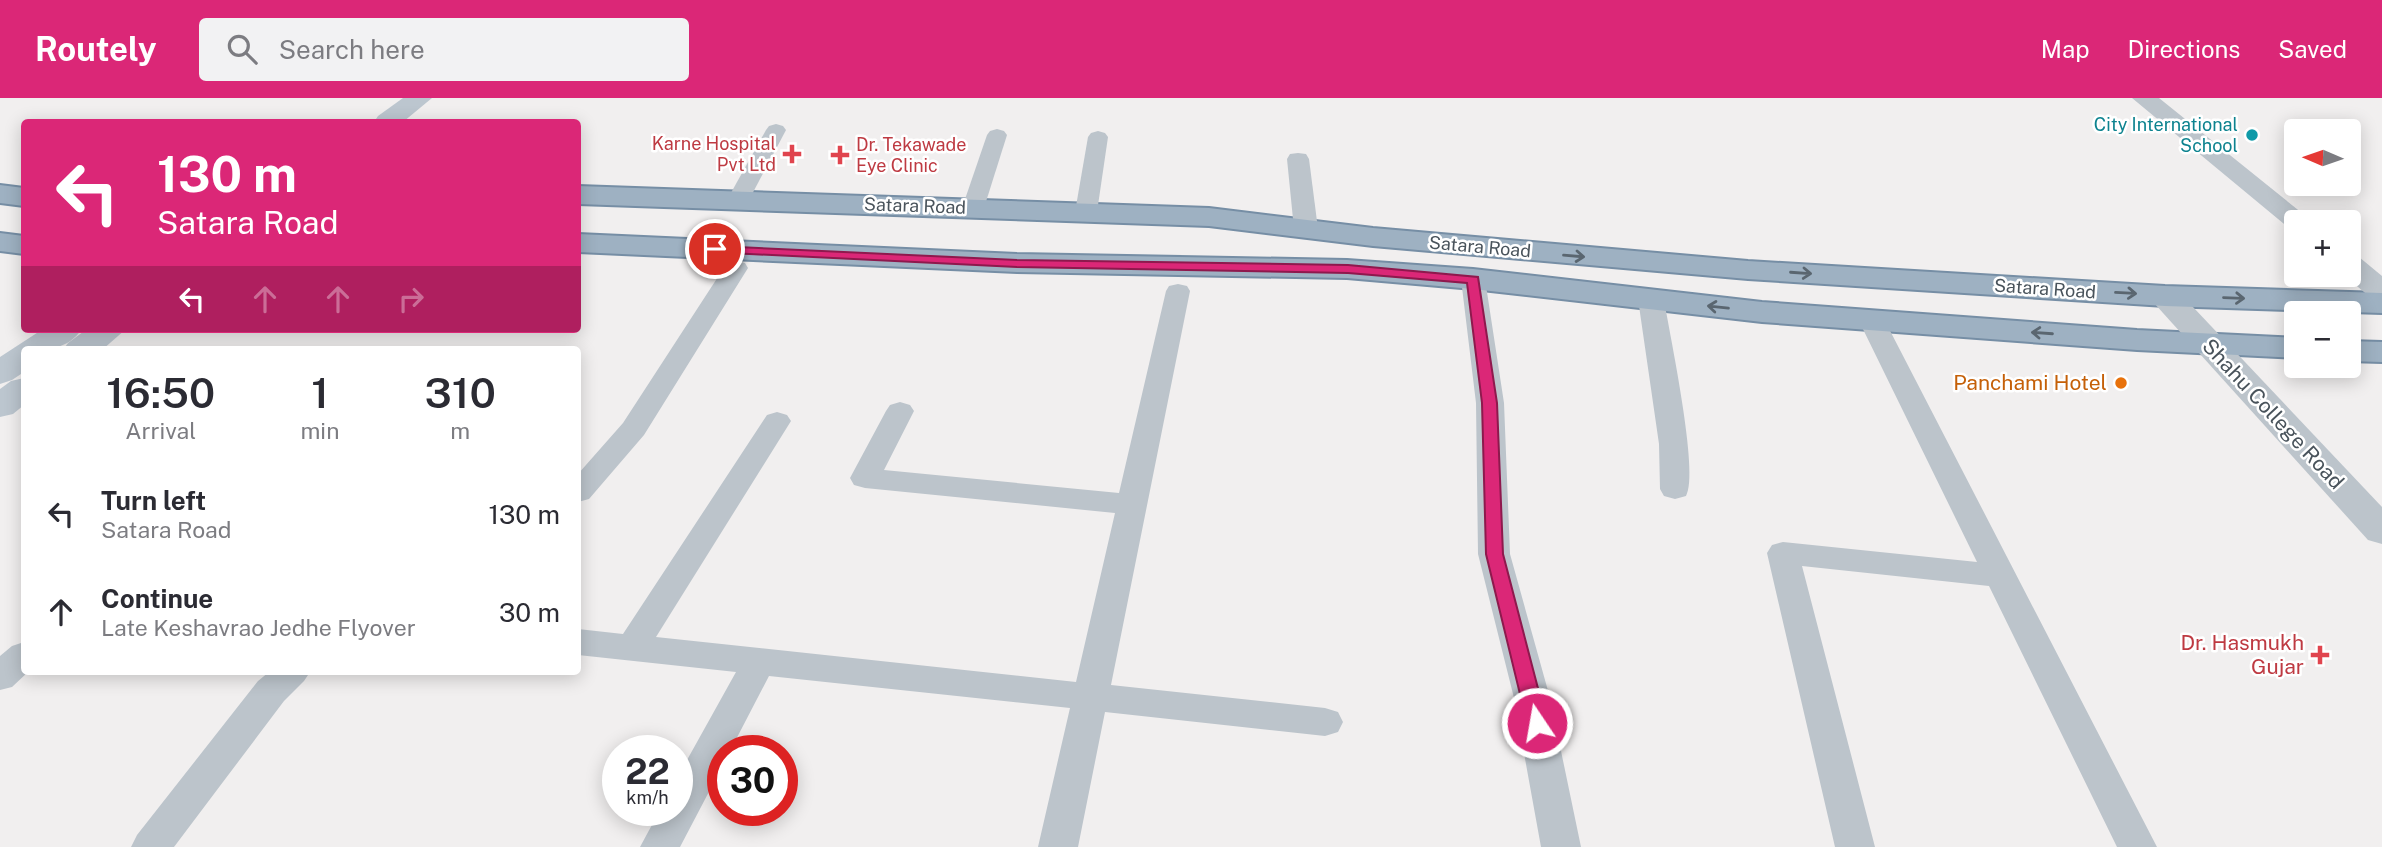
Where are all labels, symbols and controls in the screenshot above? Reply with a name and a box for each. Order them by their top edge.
search box [199,18,689,81]
text: Routely [35,30,157,68]
icon: search [223,30,261,68]
text: Search here [279,34,425,65]
text: Map [2041,35,2090,63]
text: Directions [2128,35,2240,63]
text: Saved [2278,35,2347,63]
place label: City International School [2094,114,2238,156]
north arrow [2284,119,2361,196]
map controls [2284,119,2361,378]
marker: City International School [2244,127,2260,143]
place label: Karne Hospital Pvt Ltd [652,133,776,175]
place label: Dr. Tekawade Eye Clinic [856,134,966,176]
marker: Karne Hospital Pvt Ltd [782,144,802,164]
text: 130 m [157,145,297,203]
marker: Dr. Tekawade Eye Clinic [830,145,850,165]
icon: left [42,147,133,238]
street label: Satara Road [864,193,966,218]
text: Satara Road [157,204,339,241]
button: + [2284,210,2361,287]
pin [685,219,745,279]
icon: arrive [696,230,734,268]
street label: Satara Road [1428,232,1532,261]
one-way arrow [1562,250,1585,263]
one-way arrow [1789,267,1812,280]
street label: Satara Road [1993,274,2097,303]
icon: left [173,280,211,318]
icon: ahead [246,280,284,318]
icon: ahead [319,280,357,318]
icon: right [392,280,430,318]
one-way arrow [2114,287,2137,300]
one-way arrow [2222,291,2245,304]
one-way arrow [1707,300,1730,313]
button: − [2284,301,2361,378]
one-way arrow [2032,326,2054,339]
street label: Shahu College Road [2197,333,2350,494]
text: 16:50 [106,368,215,417]
text: 1 [311,368,329,417]
text: 310 [425,368,496,417]
place label: Panchami Hotel [1953,370,2107,395]
marker: Panchami Hotel [2113,375,2129,391]
text: Arrival [125,417,196,444]
text: min [300,417,339,444]
text: m [450,417,470,444]
text: Turn left [101,485,206,516]
icon: left [42,495,80,533]
text: 130 m [488,499,560,530]
text: Satara Road [101,516,232,543]
text: Continue [101,583,213,614]
icon: ahead [42,593,80,631]
text: 30 m [499,597,560,628]
text: Late Keshavrao Jedhe Flyover [101,614,416,641]
place label: Dr. Hasmukh Gujar [2181,630,2304,679]
marker: Dr. Hasmukh Gujar [2310,645,2330,665]
position arrow [1500,686,1574,760]
speed limit sign: 30 [707,735,798,826]
text: 22 [625,751,670,792]
text: km/h [626,787,669,808]

